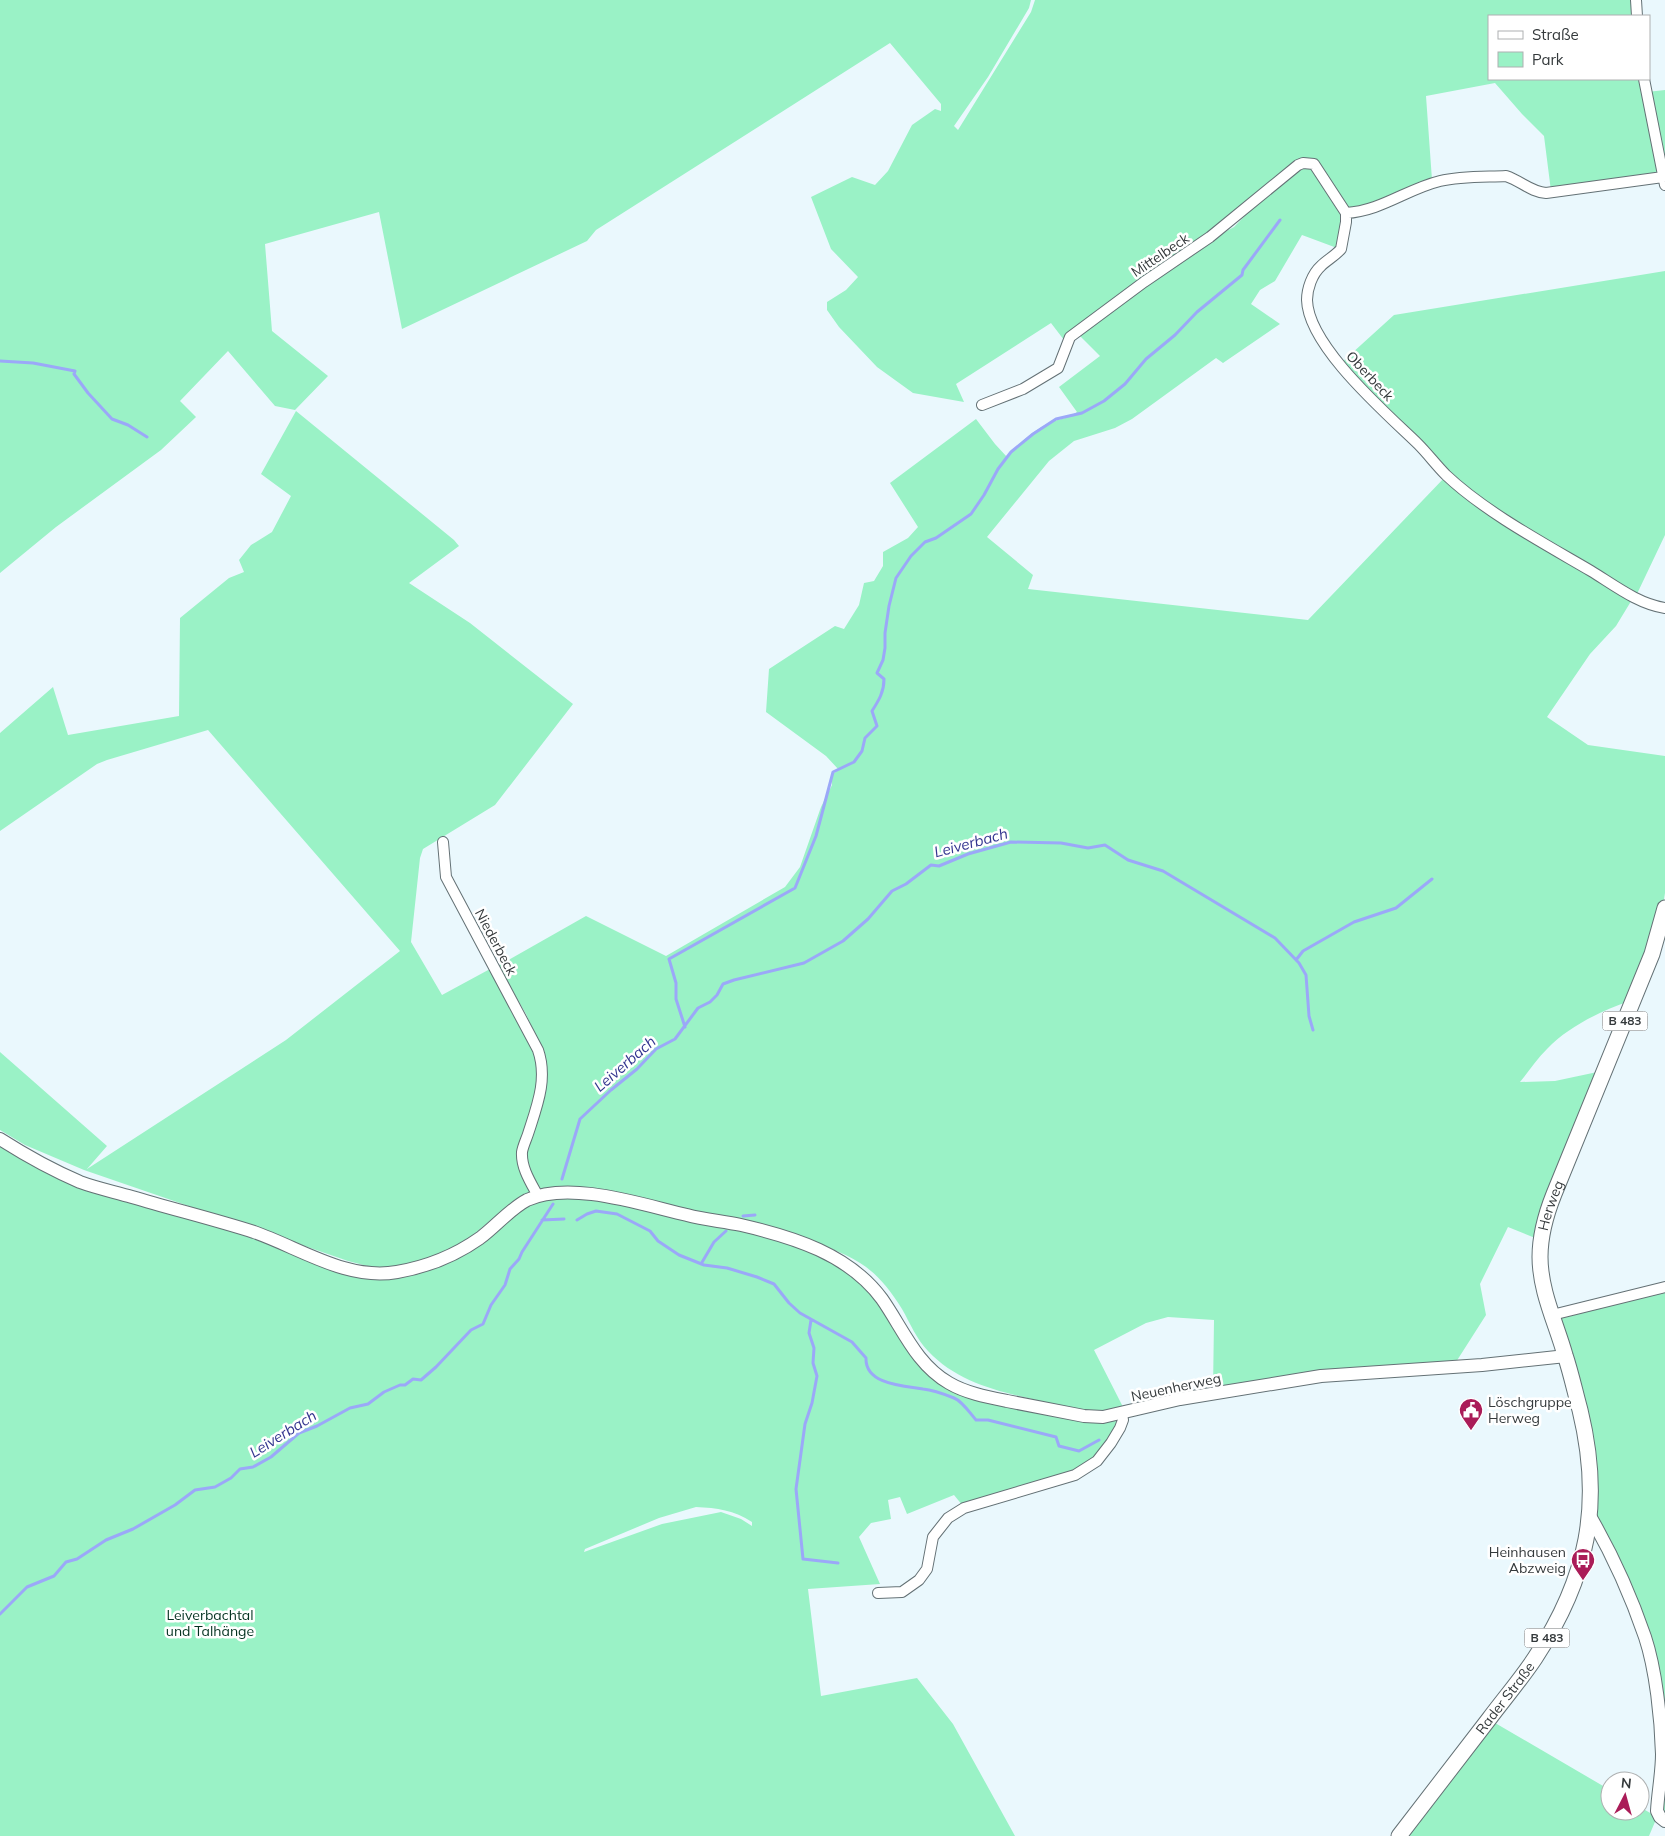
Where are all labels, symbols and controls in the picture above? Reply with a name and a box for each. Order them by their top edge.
legend [1488,15,1650,80]
text: Straße [1532,25,1579,44]
text: Park [1532,50,1564,69]
street label: Mittelbeck [1128,229,1193,281]
street label: Oberbeck [1342,347,1398,405]
water label: Leiverbach [932,824,1010,861]
street label: Niederbeck [471,906,521,979]
road number: B 483 [1602,1011,1648,1030]
water label: Leiverbach [590,1032,660,1096]
street label: Herweg [1534,1178,1568,1232]
street label: Neuenherweg [1129,1369,1223,1405]
place label: Löschgruppe Herweg [1488,1393,1572,1427]
public building icon: Löschgruppe Herweg [1458,1397,1484,1431]
water label: Leiverbach [246,1405,320,1462]
place label: Heinhausen Abzweig [1489,1543,1566,1577]
bus stop icon: Heinhausen Abzweig [1570,1547,1596,1581]
park label: Leiverbachtal und Talhänge [166,1606,254,1640]
road number: B 483 [1524,1629,1570,1648]
street label: Rader Straße [1472,1658,1539,1738]
north arrow [1600,1771,1650,1821]
text: N [1620,1774,1633,1793]

